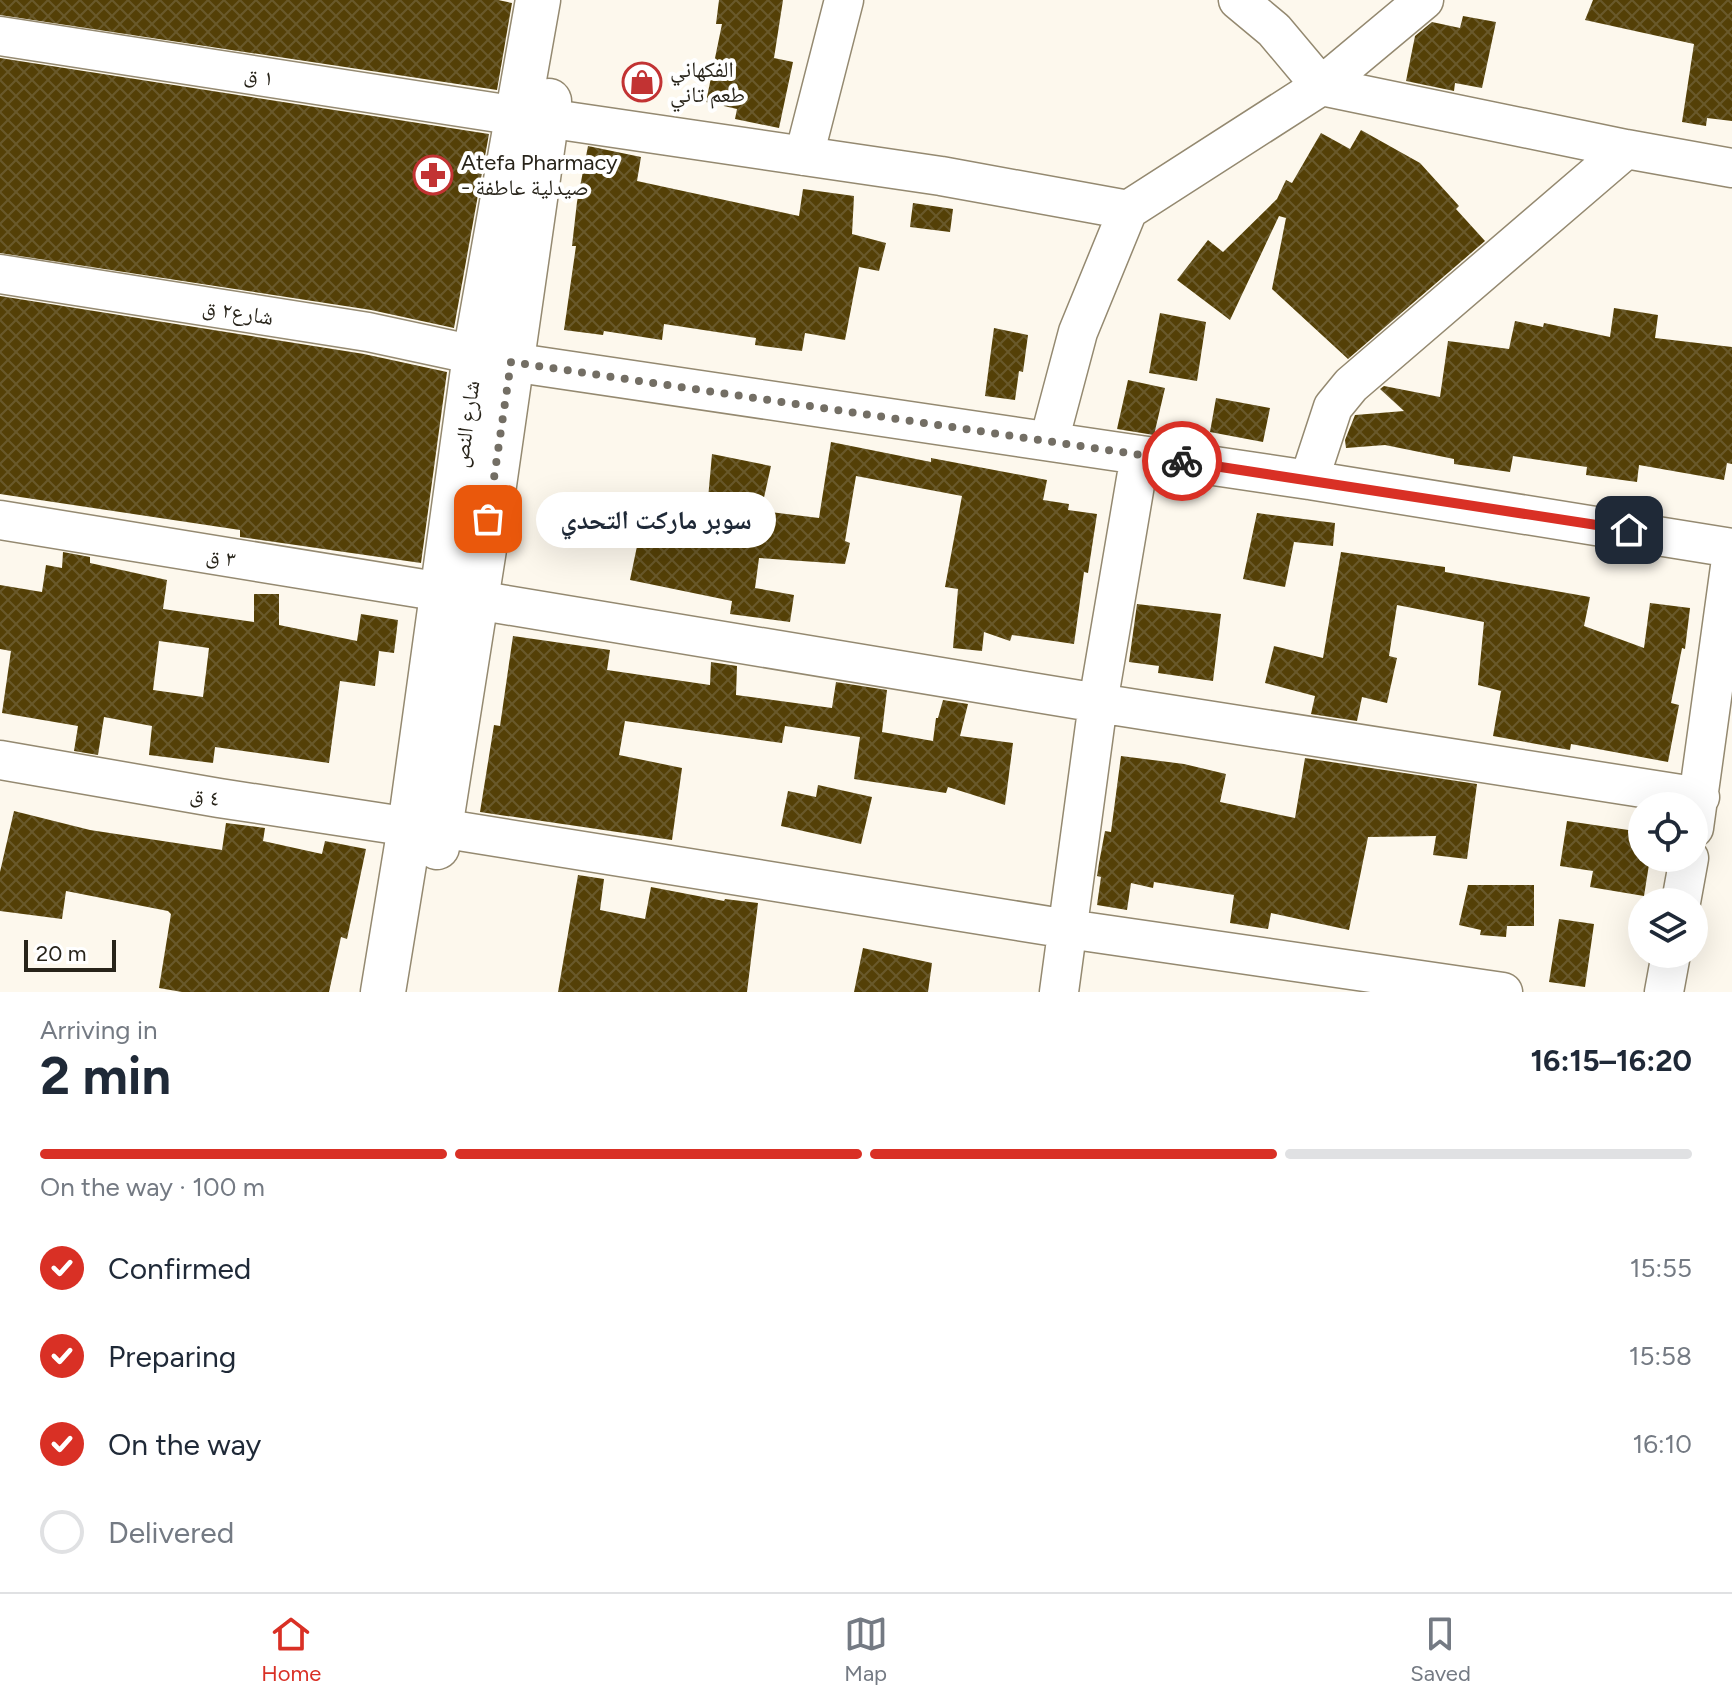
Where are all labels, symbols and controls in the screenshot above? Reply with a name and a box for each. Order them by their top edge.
place label: الفكهاني طعم تاني [670,56,745,111]
street label: ١ ق [242,60,276,92]
shop icon: الفكهاني طعم تاني [621,61,663,103]
place label: Atefa Pharmacy - صيدلية عاطفة [461,149,618,201]
pharmacy icon: Atefa Pharmacy - صيدلية عاطفة [412,154,454,196]
street label: شارع٢ ق [201,293,275,331]
street label: شارع النص [447,379,485,469]
courier [1142,421,1222,501]
icon: bike [1160,439,1204,483]
pin [454,485,522,553]
callout: سوبر ماركت التحدي [536,491,776,547]
pin [1595,496,1663,564]
icon: bag [466,497,510,541]
text: سوبر ماركت التحدي [560,504,752,536]
icon: home [1607,508,1651,552]
street label: ٣ ق [204,541,238,573]
street label: ٤ ق [188,780,222,812]
map controls [1628,792,1708,968]
button: locate [1628,792,1708,872]
button: layers [1628,888,1708,968]
scale bar [24,936,116,972]
text: 20 m [36,940,87,967]
text: Arriving in [40,1014,158,1046]
text: 16:15–16:20 [1530,1042,1692,1079]
text: 2 min [40,1045,171,1107]
text: On the way · 100 m [40,1171,265,1203]
icon: check [40,1246,84,1290]
text: Confirmed [108,1250,251,1287]
text: 15:55 [1630,1252,1692,1284]
icon: check [40,1334,84,1378]
text: Preparing [108,1338,236,1375]
text: 15:58 [1629,1340,1692,1372]
icon: check [40,1422,84,1466]
text: On the way [108,1426,261,1463]
text: 16:10 [1633,1428,1692,1460]
text: Delivered [108,1514,234,1551]
tab: Home [261,1612,321,1687]
tab: Map [844,1612,888,1687]
tab: Saved [1410,1612,1471,1687]

